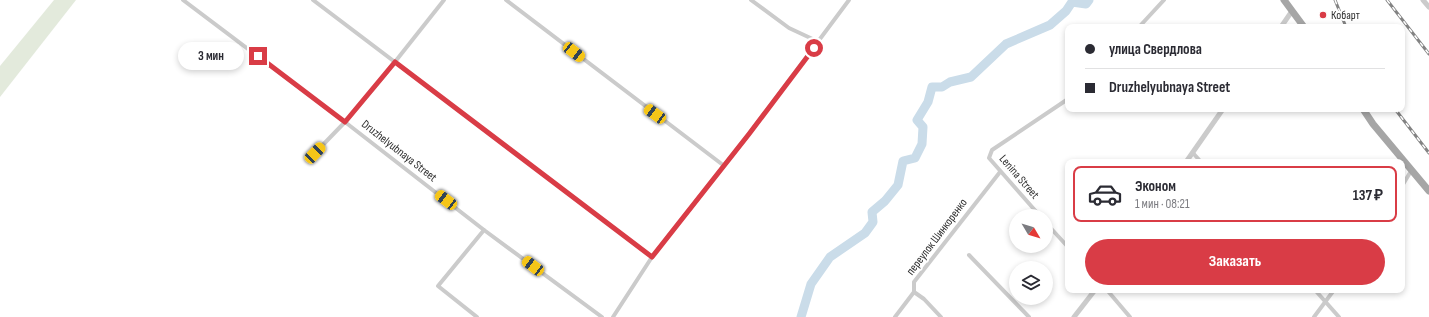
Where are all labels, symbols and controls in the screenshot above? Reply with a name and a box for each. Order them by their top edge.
place label: Кобарт [1331,8,1360,23]
marker: Кобарт [1318,10,1328,20]
route start [805,39,823,57]
car [561,40,587,64]
text: улица Свердлова [1109,40,1202,59]
callout: 3 мин [178,42,244,70]
route end [249,47,267,65]
text: 3 мин [198,48,224,64]
text: Druzhelyubnaya Street [1109,78,1230,97]
car [642,102,668,126]
street label: Druzhelyubnaya Street [358,117,440,185]
car [302,140,328,166]
street label: Lenina Street [996,152,1042,202]
icon: car [1087,176,1123,212]
text: Эконом [1135,177,1176,196]
text: 137 ₽ [1353,186,1383,205]
car [433,188,459,212]
street label: переулок Шинкоренко [903,196,971,278]
text: 1 мин · 08:21 [1135,196,1189,212]
north arrow [1009,209,1053,253]
map controls [1009,209,1053,305]
button: Заказать [1085,239,1385,285]
car [520,254,546,278]
button: layers [1009,261,1053,305]

